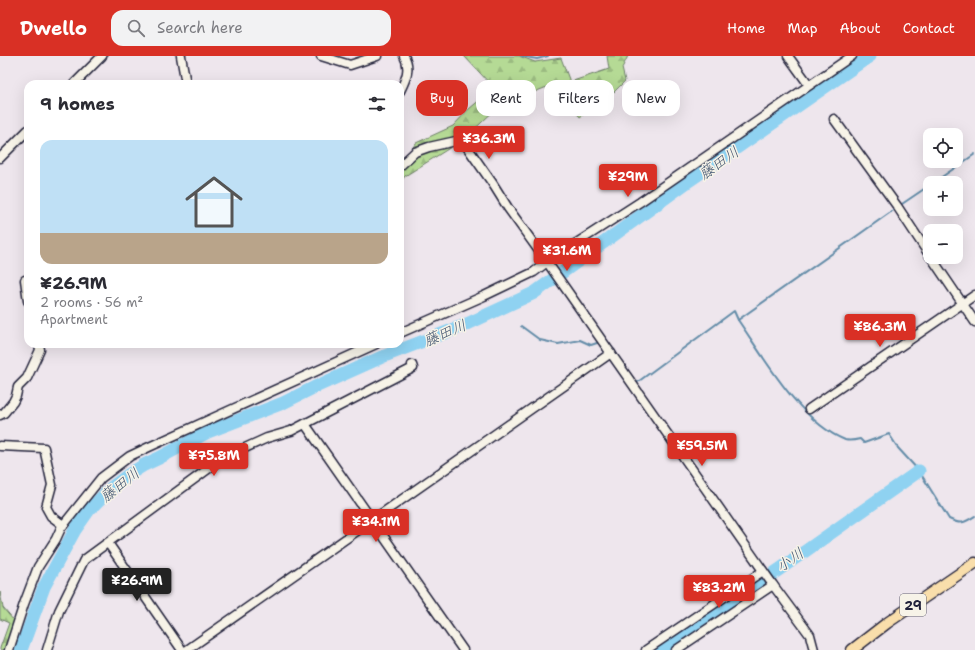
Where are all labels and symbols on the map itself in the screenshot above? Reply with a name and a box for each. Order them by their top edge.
pin: ¥36.3M [456,126,522,160]
water label: 藤田川 [695,142,743,184]
pin: ¥29M [604,164,652,198]
pin: ¥31.6M [534,238,600,272]
pin: ¥86.3M [847,314,913,348]
water label: 藤田川 [420,315,470,351]
pin: ¥59.5M [669,433,735,467]
pin: ¥75.8M [181,443,247,477]
water label: 藤田川 [96,463,144,507]
pin: ¥34.1M [343,509,409,543]
water label: 小川 [772,543,808,577]
pin: ¥26.9M [104,568,170,602]
pin: ¥83.2M [686,575,752,609]
road number: 29 [900,594,926,616]

